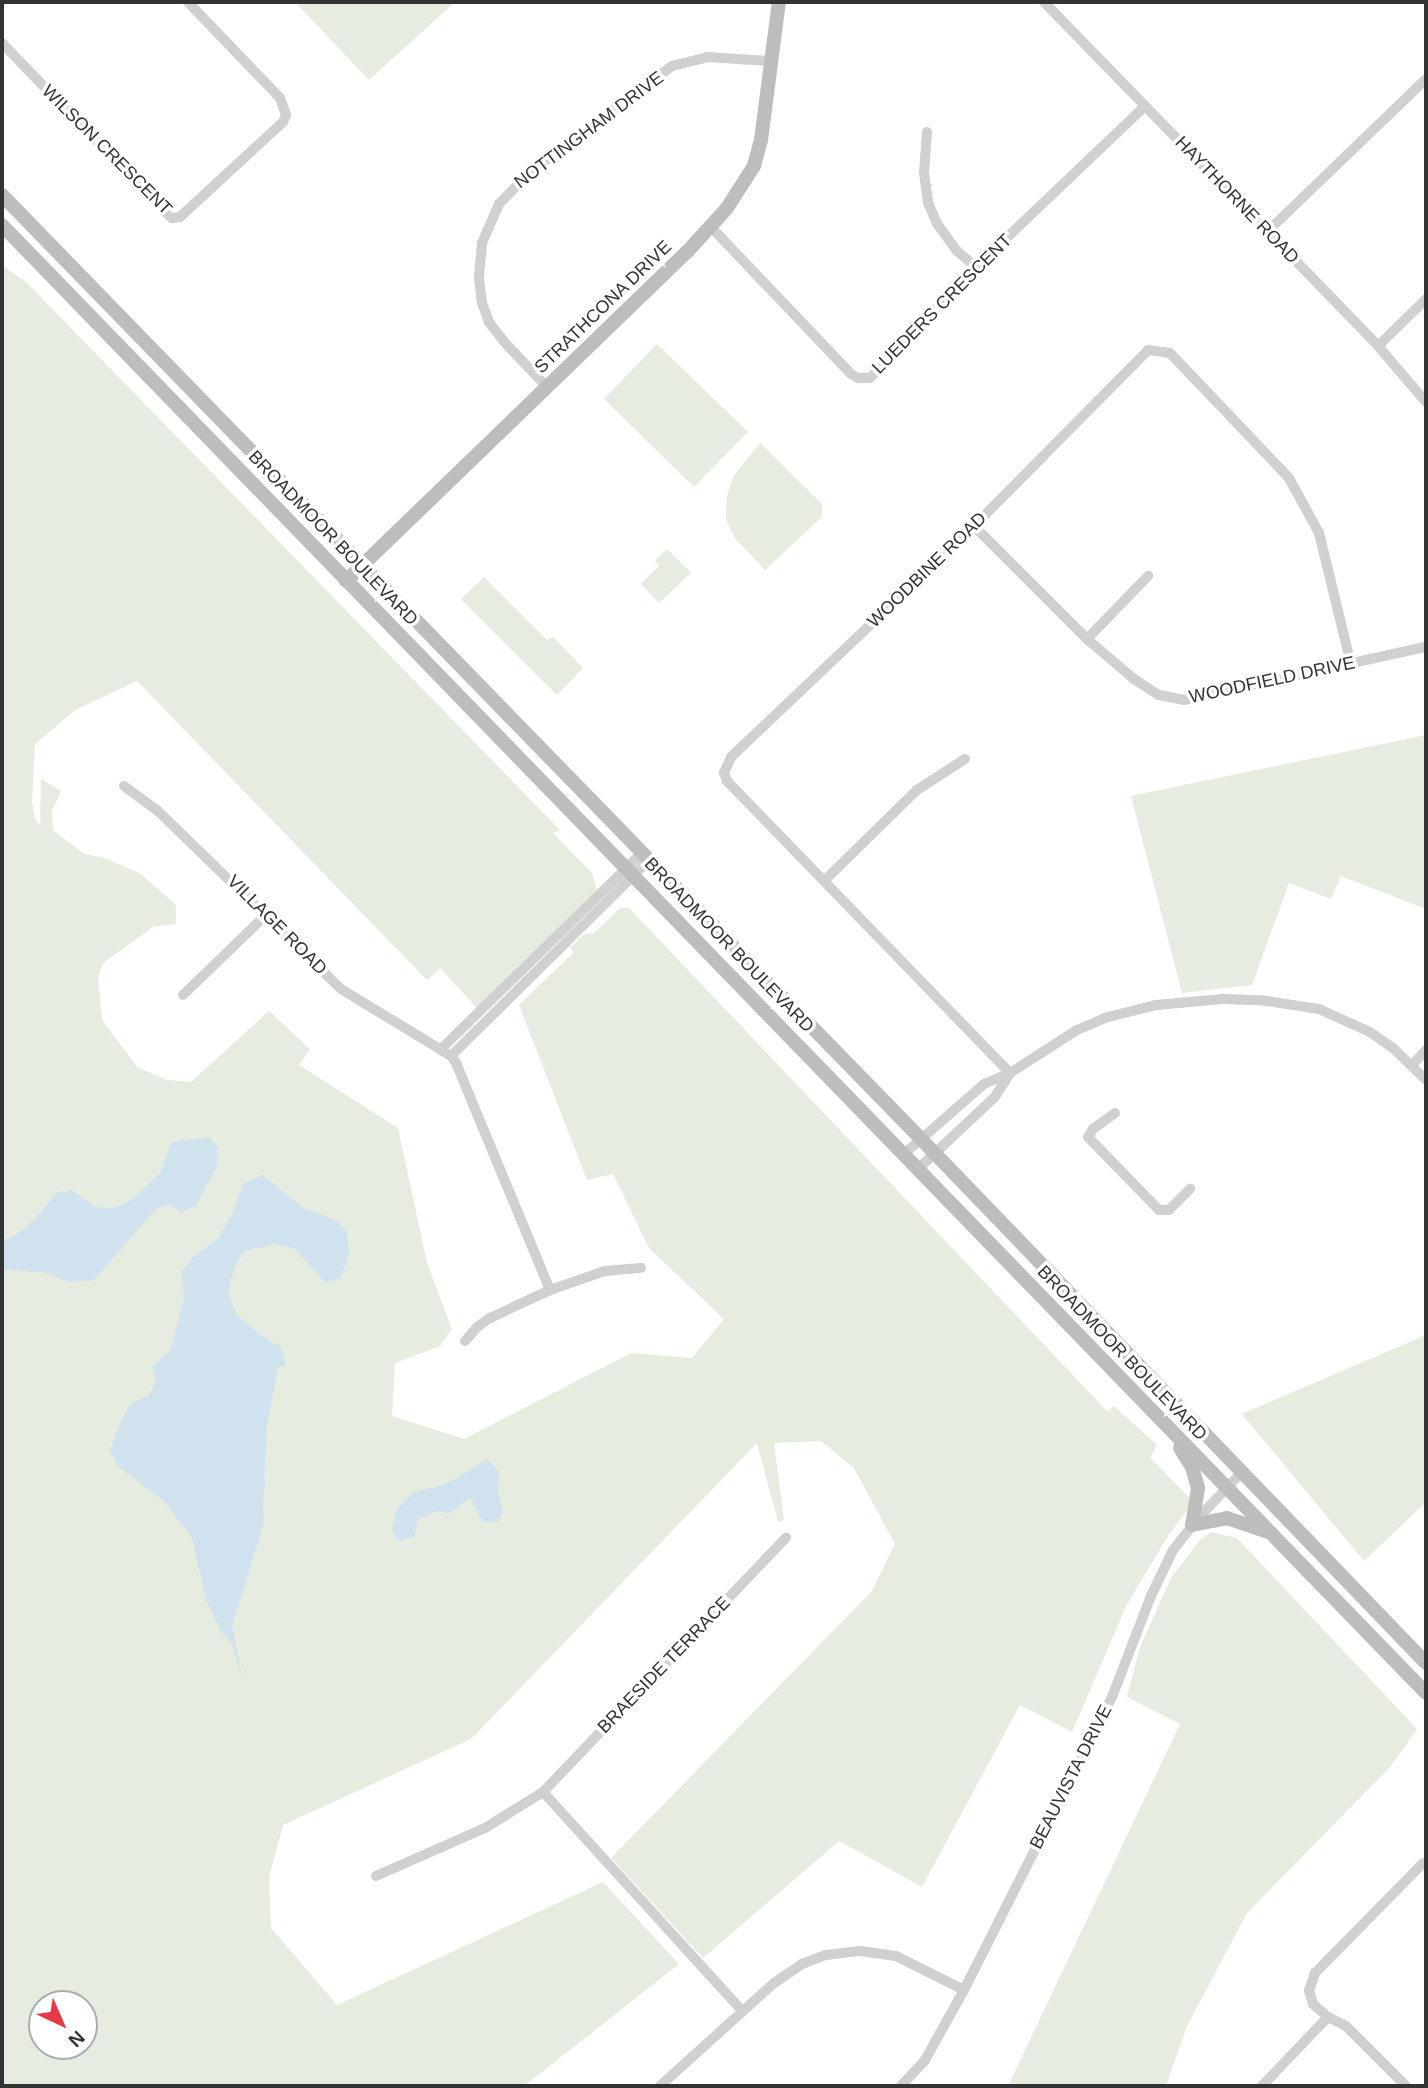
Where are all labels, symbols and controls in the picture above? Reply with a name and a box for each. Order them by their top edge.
street label: NOTTINGHAM DRIVE [510,67,668,193]
street label: WILSON CRESCENT [37,80,177,220]
street label: HAYTHORNE ROAD [1171,132,1303,268]
street label: LUEDERS CRESCENT [868,230,1016,378]
street label: STRATHCONA DRIVE [530,236,676,378]
street label: BROADMOOR BOULEVARD [244,446,422,630]
street label: WOODBINE ROAD [863,508,991,632]
street label: WOODFIELD DRIVE [1187,652,1357,708]
street label: BROADMOOR BOULEVARD [640,853,818,1037]
street label: VILLAGE ROAD [223,871,331,979]
street label: BROADMOOR BOULEVARD [1033,1261,1211,1445]
street label: BRAESIDE TERRACE [593,1592,735,1738]
street label: BEAUVISTA DRIVE [1025,1701,1117,1853]
north arrow [28,1990,98,2060]
text: N [64,2027,89,2051]

